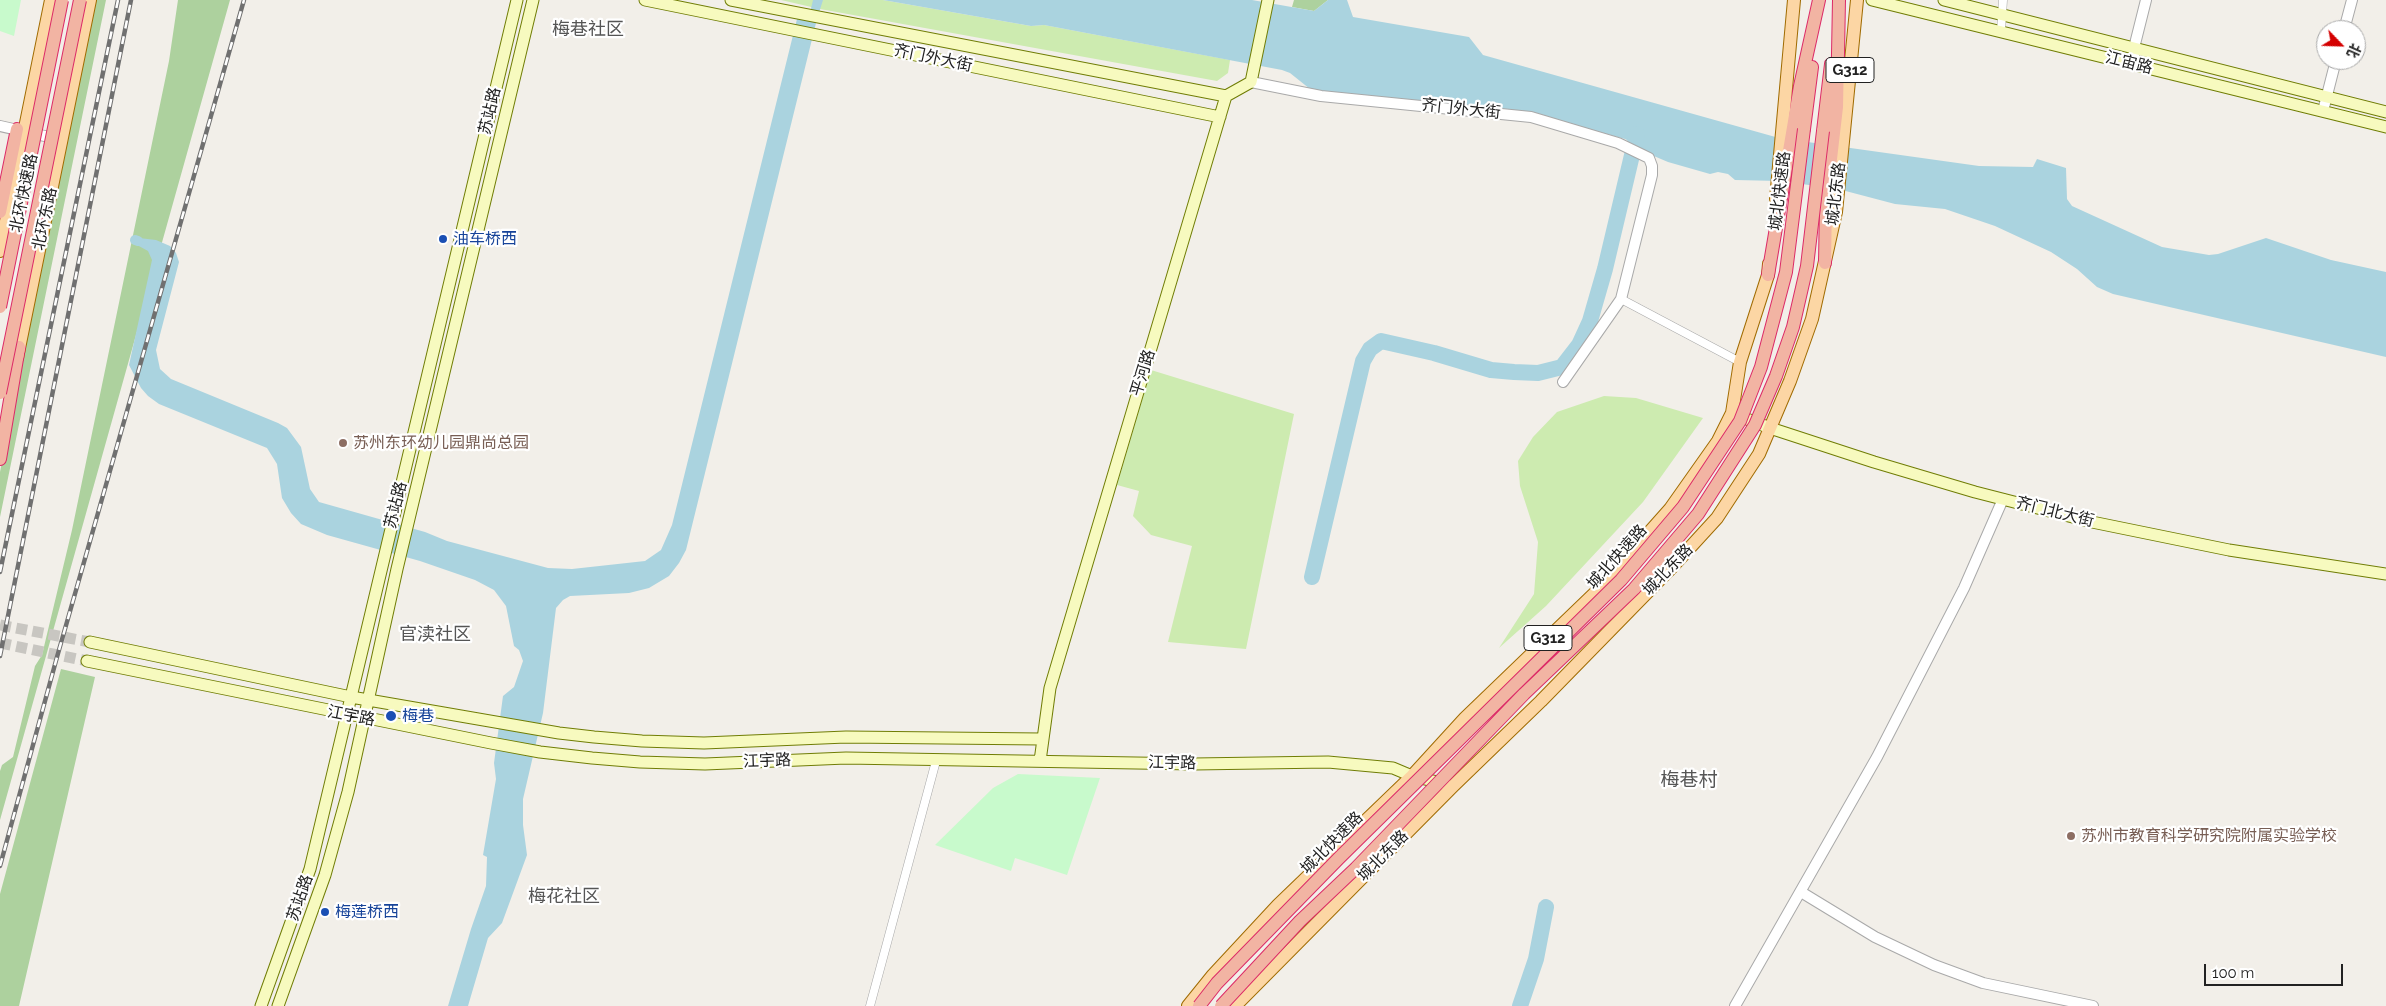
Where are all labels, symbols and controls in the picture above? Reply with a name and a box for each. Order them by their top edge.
district label: 梅巷社区 [552,19,624,41]
north arrow [2316,20,2366,70]
street label: 齐门外大街 [892,40,974,76]
text: 北 [2344,41,2364,60]
street label: 江宙路 [2103,48,2155,78]
road number: G312 [1826,58,1874,82]
street label: 苏站路 [475,85,505,137]
street label: 齐门外大街 [1420,95,1502,123]
street label: 城北快速路 [1766,150,1794,232]
street label: 北环快速路 [6,152,42,234]
street label: 城北东路 [1823,161,1849,227]
street label: 北环东路 [29,186,61,252]
place label: 油车桥西 [453,229,517,249]
marker: 油车桥西 [437,233,449,245]
street label: 平河路 [1127,347,1159,399]
place label: 苏州东环幼儿园鼎尚总园 [353,433,529,453]
marker: 苏州东环幼儿园鼎尚总园 [337,437,349,449]
street label: 苏站路 [381,479,411,531]
street label: 齐门北大街 [2014,493,2096,531]
street label: 城北快速路 [1583,521,1651,593]
street label: 城北东路 [1639,540,1697,600]
district label: 官渎社区 [399,624,471,646]
road number: G312 [1524,626,1572,650]
street label: 江宇路 [326,702,376,730]
place label: 梅巷 [402,706,434,726]
marker: 梅巷 [384,709,398,723]
street label: 江宇路 [743,751,791,771]
street label: 江宇路 [1148,753,1196,773]
district label: 梅巷村 [1661,769,1717,791]
street label: 城北快速路 [1297,808,1367,878]
place label: 苏州市教育科学研究院附属实验学校 [2081,826,2337,846]
street label: 城北东路 [1354,827,1412,885]
marker: 苏州市教育科学研究院附属实验学校 [2065,830,2077,842]
street label: 苏站路 [283,872,317,924]
district label: 梅花社区 [528,886,600,908]
place label: 梅莲桥西 [335,902,399,922]
marker: 梅莲桥西 [319,906,331,918]
scale bar [2206,954,2345,986]
text: 100 m [2212,964,2254,982]

